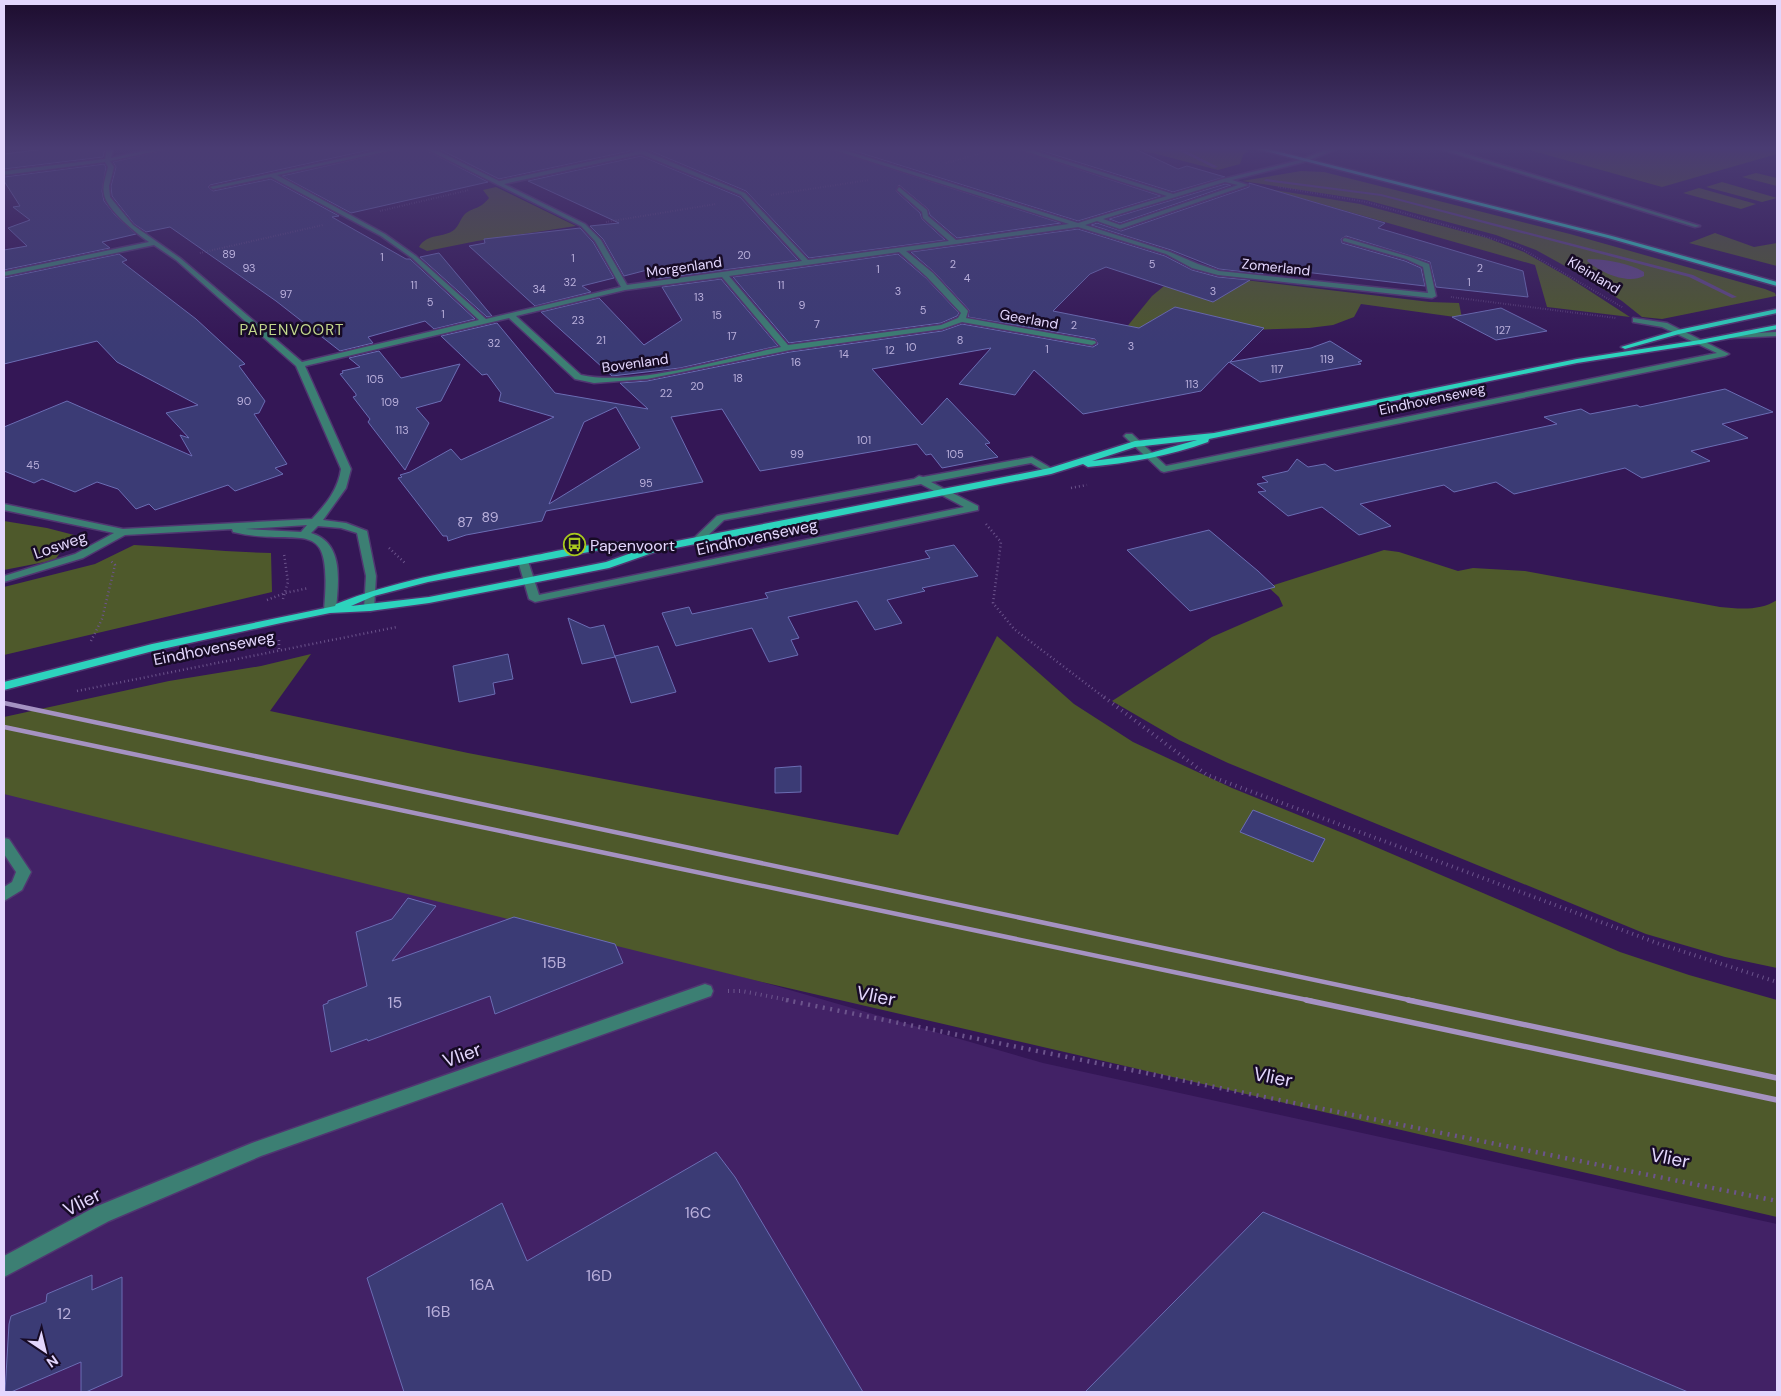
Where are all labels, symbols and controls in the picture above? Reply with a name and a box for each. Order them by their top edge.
house number: 89 [222,247,236,261]
house number: 20 [737,248,751,262]
house number: 1 [380,250,384,264]
house number: 1 [571,251,575,265]
street label: Kleinland [1564,252,1624,298]
street label: Morgenland [645,253,723,281]
street label: Zomerland [1241,254,1311,280]
house number: 2 [950,257,956,271]
house number: 5 [1149,257,1156,271]
house number: 93 [242,261,256,275]
house number: 2 [1477,261,1483,275]
house number: 1 [876,262,880,276]
house number: 4 [964,271,971,285]
house number: 32 [564,275,576,289]
house number: 1 [1467,275,1471,289]
house number: 11 [411,278,417,292]
house number: 11 [778,278,784,292]
house number: 34 [532,282,546,296]
house number: 3 [895,284,901,298]
house number: 3 [1210,284,1216,298]
house number: 97 [280,287,292,301]
house number: 13 [694,290,704,304]
house number: 5 [427,295,434,309]
house number: 9 [799,298,806,312]
house number: 5 [920,303,927,317]
street label: Geerland [998,305,1060,333]
house number: 1 [441,307,445,321]
house number: 15 [712,308,722,322]
house number: 23 [572,313,584,327]
house number: 7 [814,317,820,331]
house number: 2 [1071,318,1077,332]
district label: PAPENVOORT [239,320,345,340]
house number: 127 [1495,323,1511,337]
house number: 17 [727,329,737,343]
house number: 21 [596,333,606,347]
house number: 8 [957,333,963,347]
house number: 32 [488,336,500,350]
house number: 3 [1128,339,1134,353]
house number: 10 [906,340,916,354]
house number: 1 [1045,342,1049,356]
house number: 12 [885,343,895,357]
house number: 14 [839,347,849,361]
street label: Bovenland [601,349,669,377]
house number: 119 [1320,352,1334,366]
house number: 16 [791,355,801,369]
house number: 117 [1271,362,1283,376]
house number: 18 [733,371,743,385]
house number: 105 [366,372,384,386]
house number: 113 [1185,377,1199,391]
house number: 20 [690,379,704,393]
street label: Eindhovenseweg [1377,379,1487,419]
house number: 22 [660,386,672,400]
house number: 90 [237,394,251,408]
house number: 109 [381,395,399,409]
house number: 113 [395,423,409,437]
house number: 101 [857,433,871,447]
house number: 99 [790,447,804,461]
house number: 105 [946,447,964,461]
house number: 45 [26,458,40,472]
house number: 95 [639,476,653,490]
house number: 89 [482,508,499,526]
house number: 87 [457,513,473,531]
street label: Eindhovenseweg [694,514,820,560]
street label: Losweg [30,526,90,564]
bus stop icon: Papenvoort [562,533,586,557]
place label: Papenvoort [590,535,675,556]
street label: Eindhovenseweg [151,626,277,670]
house number: 15B [542,952,566,973]
street label: Vlier [854,980,898,1012]
house number: 15 [388,992,402,1013]
street label: Vlier [439,1037,485,1073]
street label: Vlier [1251,1061,1295,1093]
street label: Vlier [1648,1142,1692,1174]
street label: Vlier [59,1182,105,1222]
house number: 16C [685,1202,711,1223]
house number: 16D [586,1265,612,1286]
house number: 16A [469,1274,495,1295]
house number: 16B [426,1301,450,1322]
house number: 12 [57,1303,71,1324]
north arrow [20,1326,70,1376]
text: N [43,1351,62,1372]

